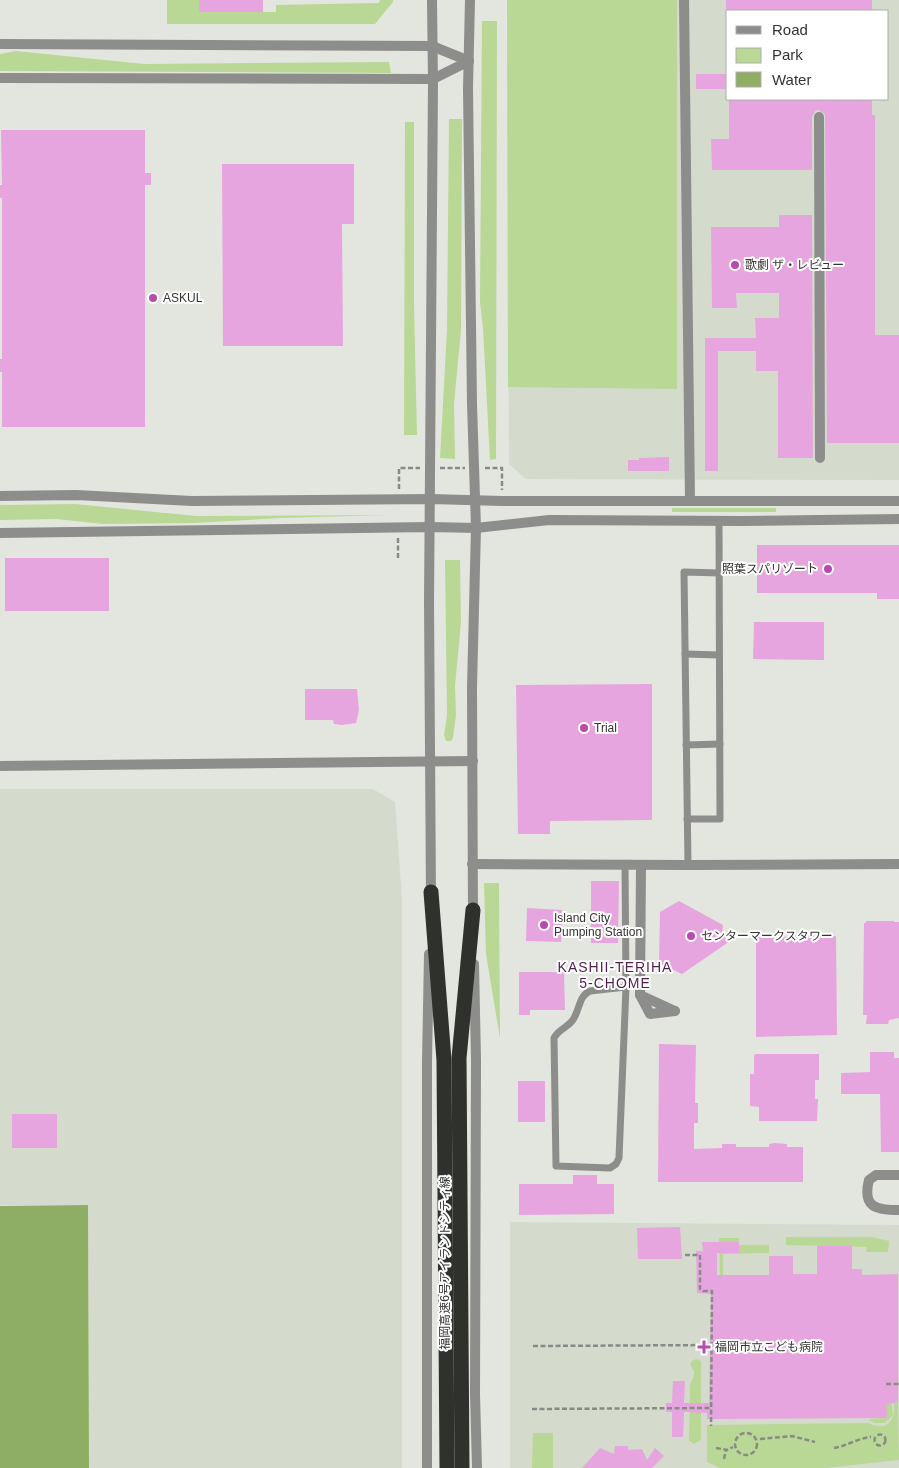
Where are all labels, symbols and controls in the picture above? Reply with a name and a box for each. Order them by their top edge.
legend [726,10,889,100]
text: Road [772,21,808,38]
text: Park [772,46,803,63]
text: Water [772,71,811,88]
place label: 歌劇 ザ・レビュー [745,258,844,272]
marker: 歌劇 ザ・レビュー [729,259,741,271]
place label: ASKUL [163,291,203,305]
marker: ASKUL [147,292,159,304]
place label: 照葉スパリゾート [722,562,818,576]
marker: 照葉スパリゾート [822,563,834,575]
place label: Trial [594,721,617,735]
marker: Trial [578,722,590,734]
place label: Island City Pumping Station [554,911,642,939]
marker: Island City Pumping Station [538,919,550,931]
place label: センターマークスタワー [701,929,833,943]
marker: センターマークスタワー [685,930,697,942]
district label: KASHII-TERIHA 5-CHOME [558,959,672,991]
street label: 福岡高速6号アイランドシティ線 [438,1176,452,1350]
marker: 福岡市立こども病院 [697,1340,711,1354]
place label: 福岡市立こども病院 [715,1340,823,1354]

